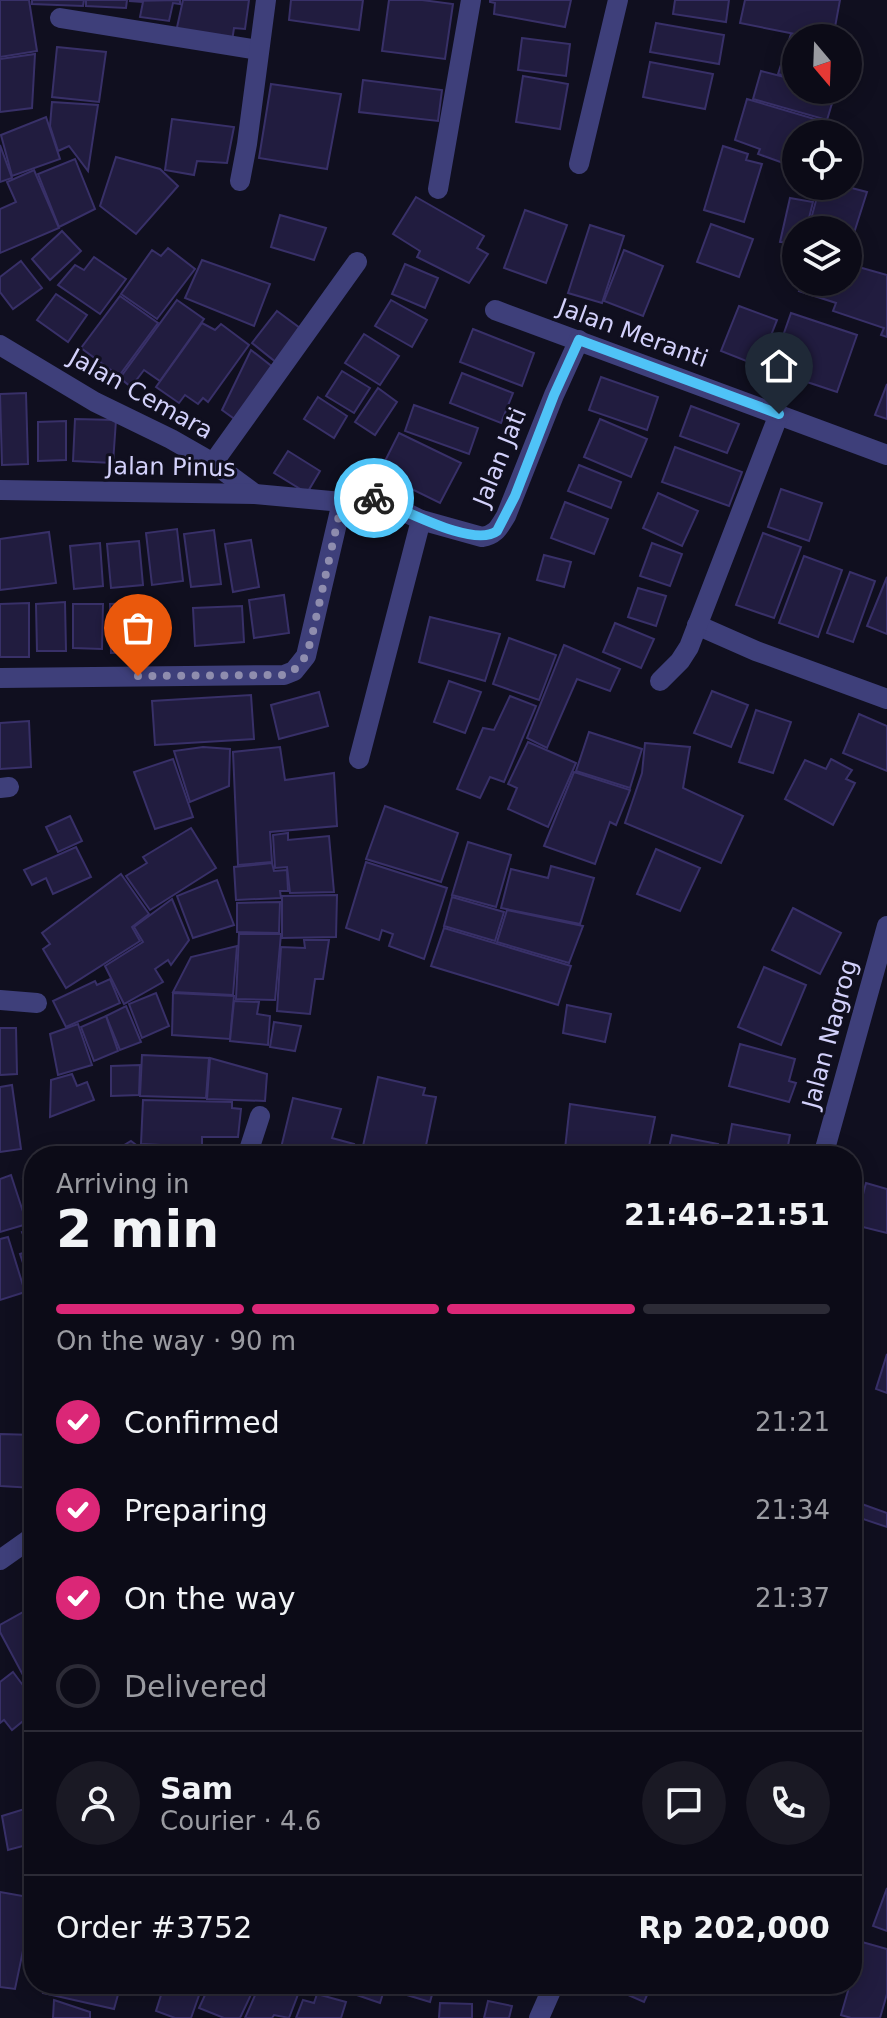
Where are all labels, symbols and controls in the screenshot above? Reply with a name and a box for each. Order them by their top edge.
north arrow [782,24,862,104]
map controls [782,24,862,296]
button: locate [782,120,862,200]
button: layers [782,216,862,296]
street label: Jalan Meranti [552,292,712,373]
pin [745,332,813,414]
street label: Jalan Cemara [62,342,218,445]
icon: home [757,344,801,388]
street label: Jalan Jati [467,404,532,512]
street label: Jalan Pinus [104,452,236,482]
courier [334,458,414,538]
icon: bike [352,476,396,520]
pin [104,594,172,676]
icon: bag [116,606,160,650]
street label: Jalan Nagrog [796,956,863,1114]
text: Arriving in [56,1169,190,1199]
text: 21:46–21:51 [624,1197,830,1232]
text: 2 min [56,1199,219,1259]
text: On the way · 90 m [56,1326,296,1356]
icon: check [56,1400,100,1444]
text: Confirmed [124,1405,280,1440]
text: 21:21 [755,1407,830,1437]
icon: check [56,1488,100,1532]
text: Preparing [124,1493,268,1528]
text: 21:34 [755,1495,830,1525]
icon: check [56,1576,100,1620]
text: On the way [124,1581,296,1616]
text: 21:37 [755,1583,830,1613]
text: Delivered [124,1669,268,1704]
button: person [56,1761,140,1845]
button: chat [642,1761,726,1845]
button: phone [746,1761,830,1845]
text: Sam [160,1771,233,1806]
text: Courier · 4.6 [160,1806,321,1836]
text: Order #3752 [56,1910,252,1945]
text: Rp 202,000 [638,1910,830,1945]

